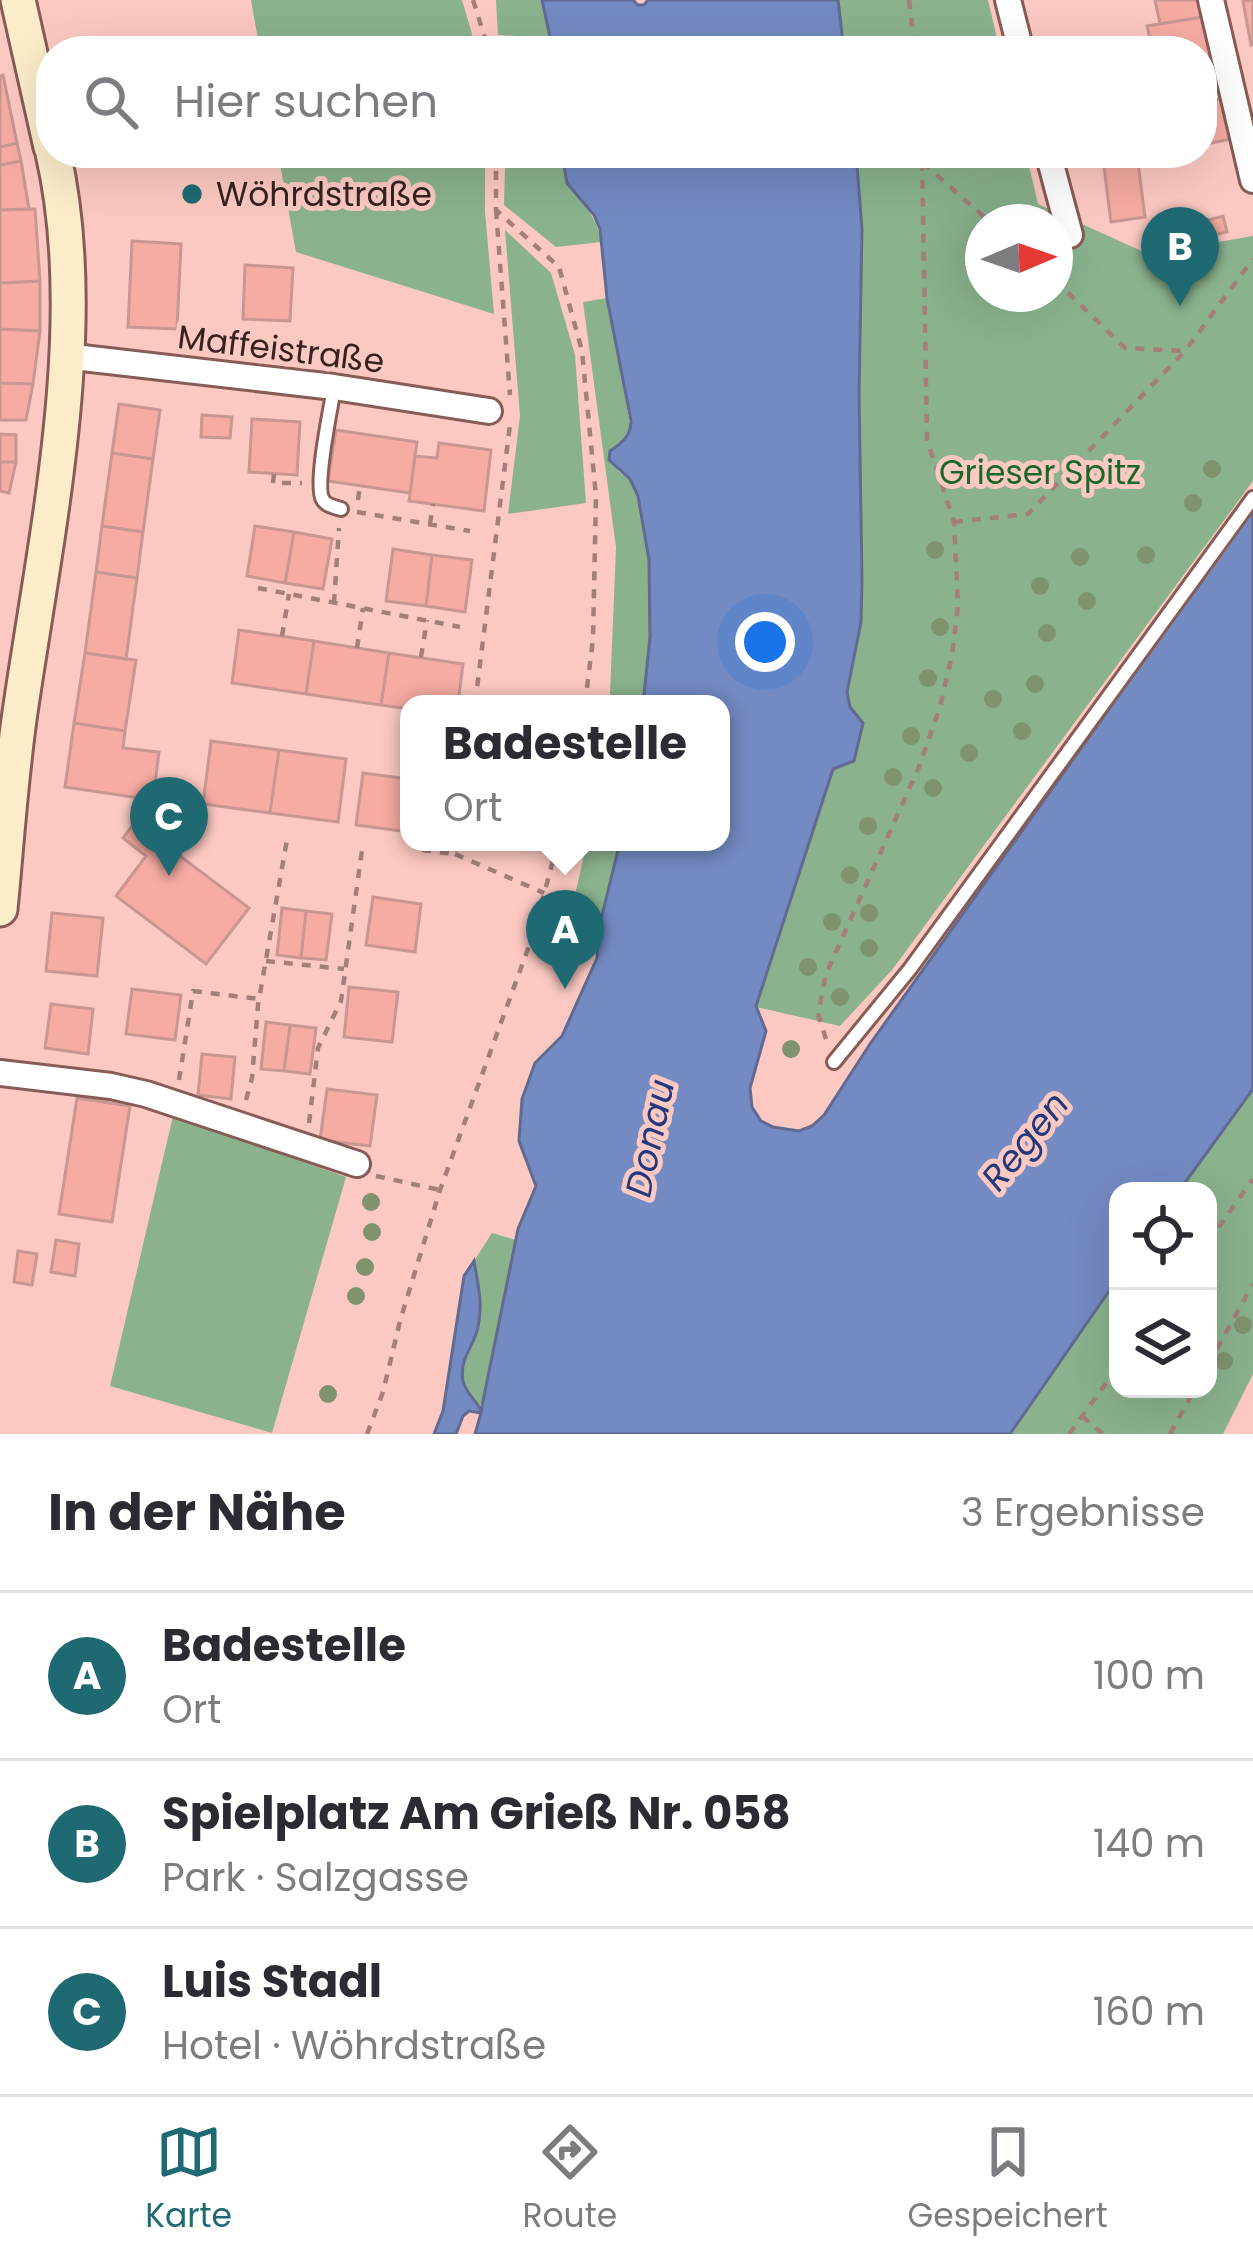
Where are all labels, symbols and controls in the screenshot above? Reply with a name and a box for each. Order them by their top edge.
search box [36,36,1217,168]
icon: search [78,69,144,135]
text: Hier suchen [174,70,438,133]
place label: Wöhrdstraße [216,171,432,218]
marker: Wöhrdstraße [179,181,205,207]
north arrow [965,204,1073,312]
pin: B [1141,207,1219,306]
street label: Maffeistraße [175,313,387,385]
park label: Grieser Spitz [939,449,1141,496]
your location [735,612,795,672]
popup [400,695,730,851]
text: Badestelle [443,712,687,775]
pin: C [130,777,208,876]
text: Ort [443,780,502,835]
pin: A [526,890,604,989]
water label: Donau [613,1075,687,1201]
water label: Regen [969,1081,1081,1201]
map controls [1109,1182,1217,1398]
button: locate [1109,1182,1217,1290]
button: layers [1109,1290,1217,1398]
text: In der Nähe [48,1476,346,1548]
text: 3 Ergebnisse [961,1485,1205,1540]
text: Badestelle [162,1614,406,1677]
text: A [73,1648,101,1703]
text: 100 m [1093,1648,1205,1703]
text: Ort [162,1682,221,1737]
text: Spielplatz Am Grieß Nr. 058 [162,1782,791,1845]
text: B [74,1816,100,1871]
text: 140 m [1093,1816,1205,1871]
text: Park · Salzgasse [162,1850,469,1905]
text: Luis Stadl [162,1950,382,2013]
text: C [72,1984,102,2039]
text: 160 m [1093,1984,1205,2039]
text: Hotel · Wöhrdstraße [162,2018,546,2073]
tab: Karte [145,2119,232,2241]
tab: Route [522,2119,617,2241]
tab: Gespeichert [908,2119,1108,2241]

